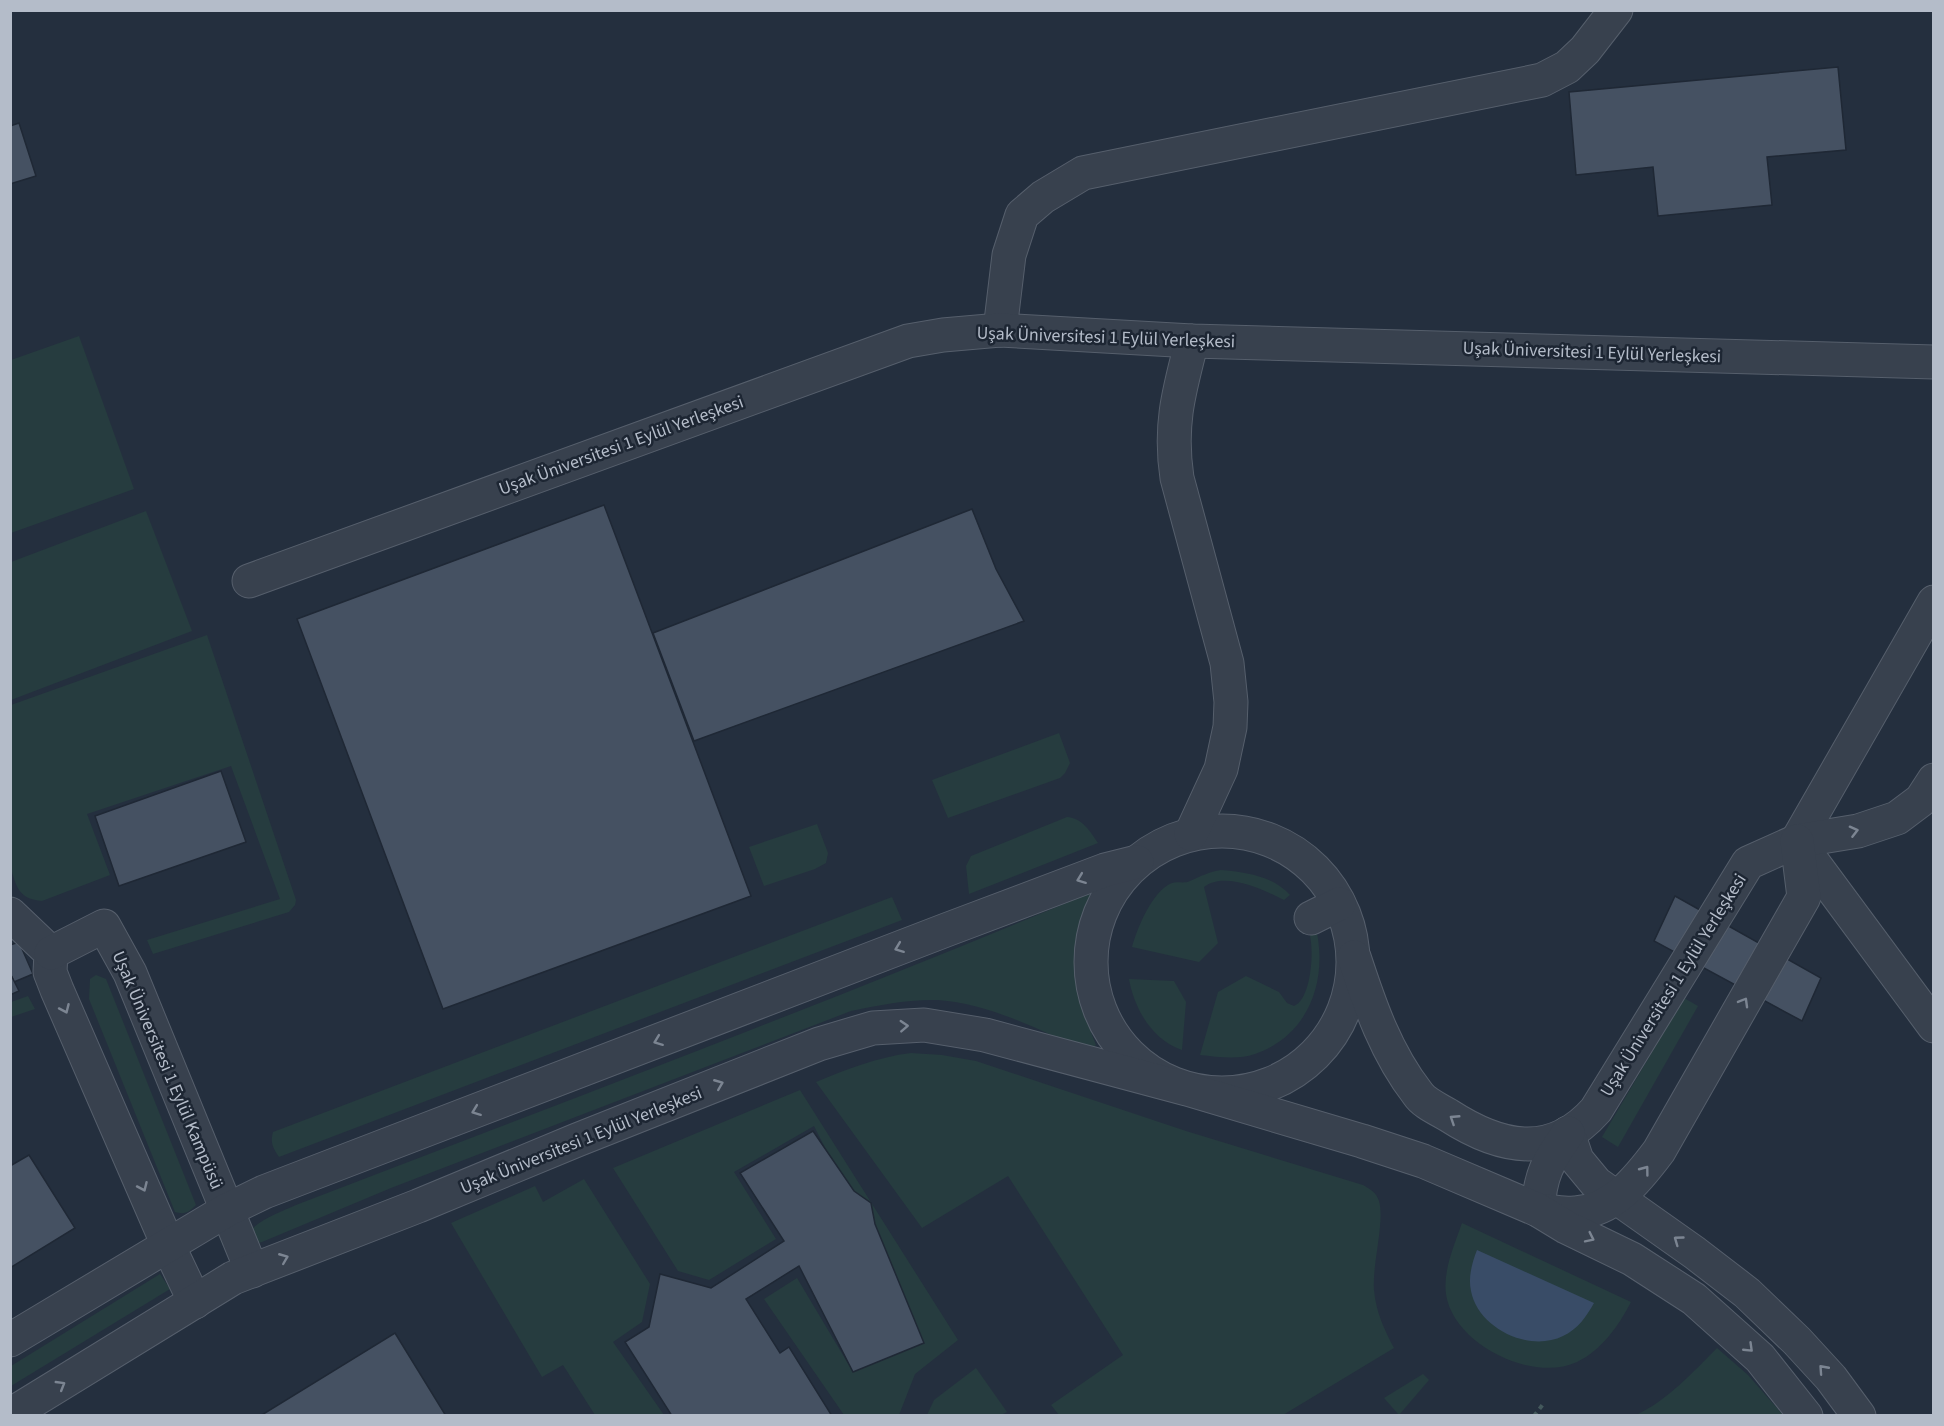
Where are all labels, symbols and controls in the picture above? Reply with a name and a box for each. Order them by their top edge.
street label: Uşak Üniversitesi 1 Eylül Yerleşkesi [976,320,1236,355]
street label: Uşak Üniversitesi 1 Eylül Yerleşkesi [1462,335,1722,370]
street label: Uşak Üniversitesi 1 Eylül Yerleşkesi [495,389,747,501]
one-way arrow [1848,826,1859,838]
street label: Uşak Üniversitesi 1 Eylül Yerleşkesi [1594,869,1753,1102]
one-way arrow [1076,872,1087,885]
one-way arrow [894,941,905,954]
street label: Uşak Üniversitesi 1 Eylül Kampüsü [106,947,229,1193]
one-way arrow [1737,998,1748,1008]
one-way arrow [58,1002,70,1013]
one-way arrow [899,1020,908,1033]
one-way arrow [653,1034,664,1046]
one-way arrow [713,1078,724,1091]
street label: Uşak Üniversitesi 1 Eylül Yerleşkesi [457,1080,706,1201]
one-way arrow [471,1104,482,1116]
one-way arrow [1450,1115,1460,1127]
one-way arrow [1637,1165,1648,1176]
one-way arrow [136,1181,148,1192]
one-way arrow [1583,1231,1594,1243]
one-way arrow [1673,1236,1684,1247]
one-way arrow [279,1252,289,1265]
one-way arrow [1743,1341,1753,1352]
one-way arrow [1819,1365,1830,1376]
one-way arrow [55,1380,65,1392]

